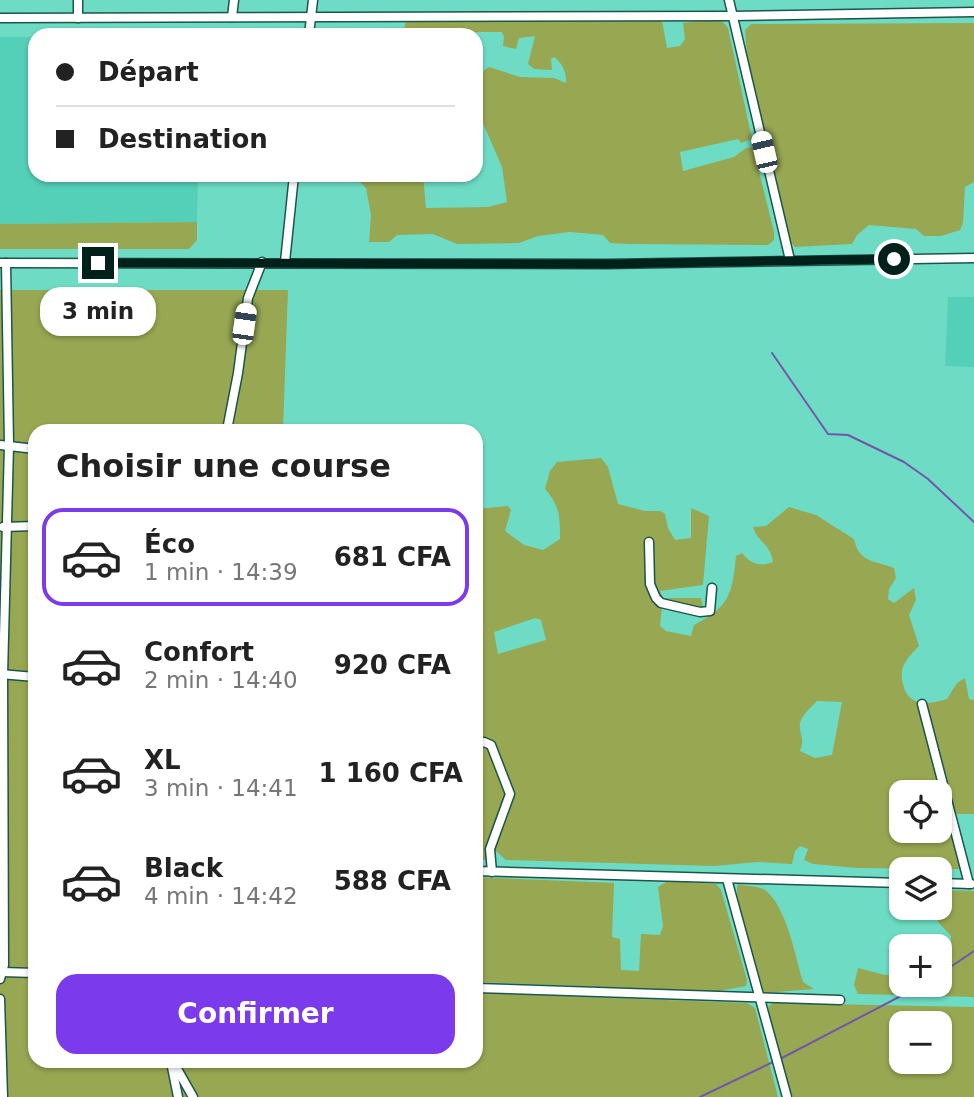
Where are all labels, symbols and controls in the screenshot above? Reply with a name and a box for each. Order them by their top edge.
text: Départ [98,57,199,87]
text: Destination [98,124,268,154]
car [750,129,779,175]
route start [878,243,910,275]
route end [82,247,114,279]
callout: 3 min [40,288,156,336]
text: 3 min [62,298,134,324]
car [231,302,258,346]
text: Choisir une course [56,447,391,485]
icon: car [60,526,123,589]
text: Éco [144,529,195,559]
text: 681 CFA [334,542,451,572]
text: 1 min · 14:39 [144,559,298,585]
icon: car [60,634,123,697]
text: Confort [144,637,254,667]
text: 920 CFA [334,650,451,680]
text: 2 min · 14:40 [144,667,298,693]
icon: car [60,742,123,805]
text: XL [144,745,181,775]
text: 1 160 CFA [319,758,463,788]
text: 3 min · 14:41 [144,775,298,801]
map controls [889,780,952,1074]
button: locate [889,780,952,843]
icon: car [60,850,123,913]
text: Black [144,853,223,883]
button: layers [889,857,952,920]
text: 588 CFA [334,866,451,896]
text: 4 min · 14:42 [144,883,298,909]
button: + [889,934,952,997]
button: Confirmer [56,974,455,1054]
button: − [889,1011,952,1074]

